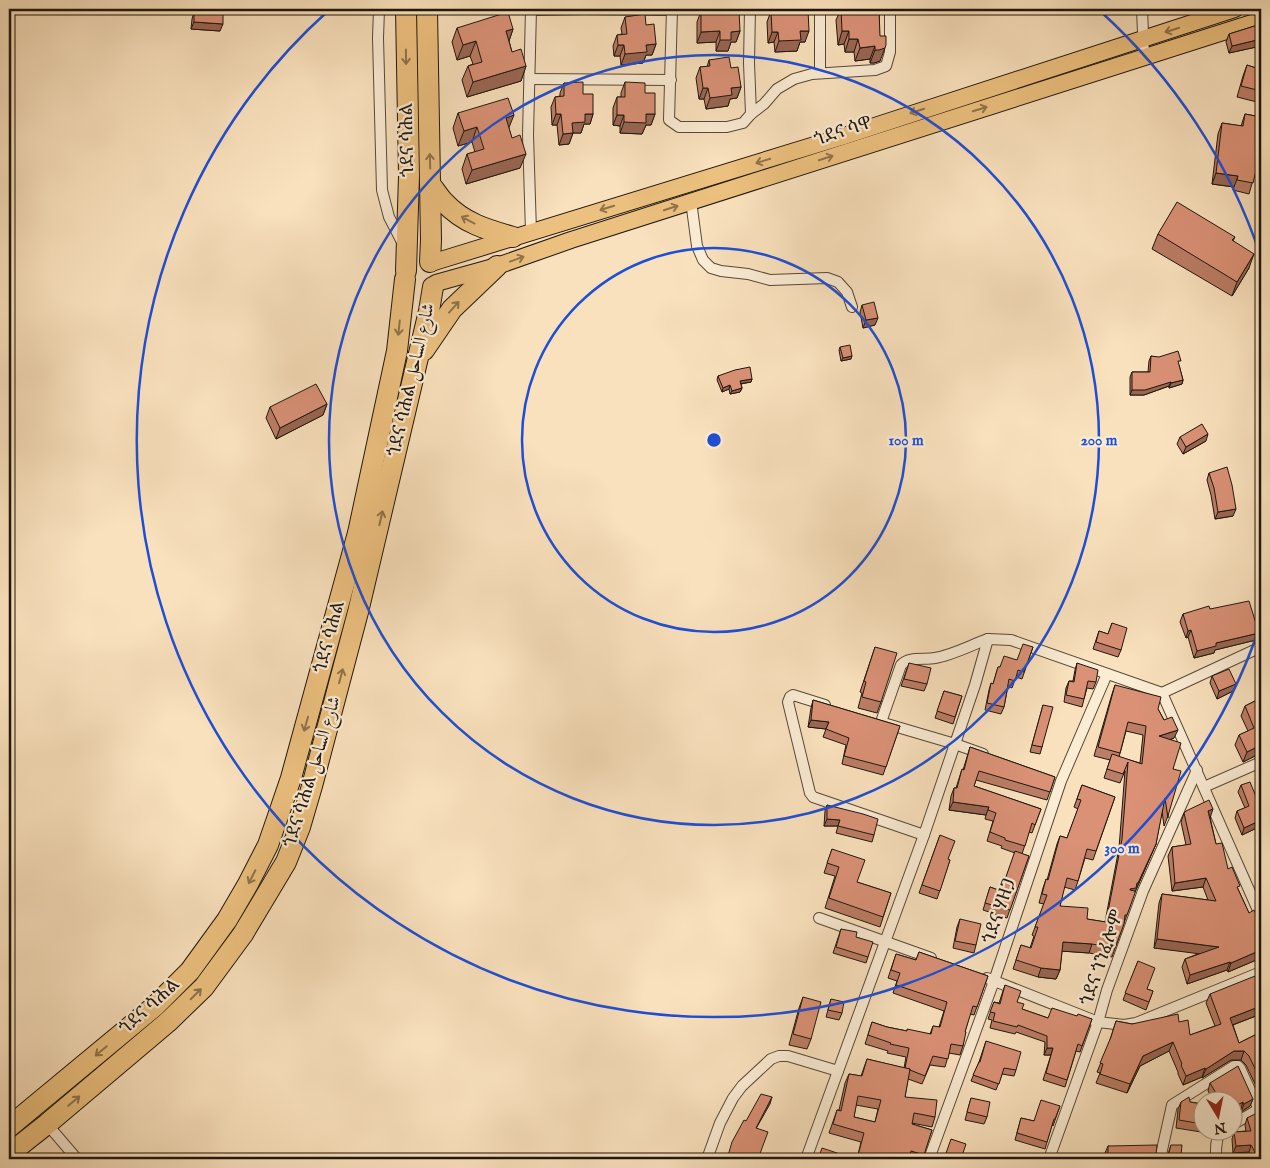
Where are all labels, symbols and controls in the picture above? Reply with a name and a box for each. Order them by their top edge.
one-way arrow [1164,25,1180,35]
one-way arrow [401,49,411,65]
street label: ጎደና ሳሕል [396,102,420,177]
one-way arrow [972,103,988,113]
one-way arrow [910,107,926,117]
street label: ጎደና ሳዋ [811,112,875,152]
one-way arrow [425,153,434,169]
one-way arrow [817,153,833,162]
one-way arrow [755,156,771,166]
one-way arrow [663,202,679,212]
one-way arrow [600,204,616,214]
one-way arrow [461,215,475,225]
one-way arrow [508,254,524,263]
street label: ጎደና ሳሕል شارع الساحل [383,301,443,460]
one-way arrow [448,301,460,314]
one-way arrow [394,319,404,335]
centre of rings [705,431,723,449]
text: 100 m [888,431,924,450]
text: 200 m [1081,431,1118,450]
one-way arrow [377,510,386,526]
street label: ጎደና ሳሕል [309,598,351,676]
one-way arrow [337,668,346,684]
street label: ጎደና ሳሕል شارع الساحل [279,694,349,851]
one-way arrow [300,716,310,732]
text: 300 m [1104,839,1140,858]
one-way arrow [247,869,256,884]
street label: ጎደና ሃዘጋ [978,875,1022,947]
street label: ጎደና ጎንፈሎም [1076,907,1130,1009]
street label: ጎደና ሳሕል [115,973,185,1040]
one-way arrow [190,988,202,1001]
one-way arrow [95,1045,108,1056]
north arrow [1192,1090,1242,1140]
one-way arrow [67,1096,80,1107]
text: N [1213,1118,1229,1138]

